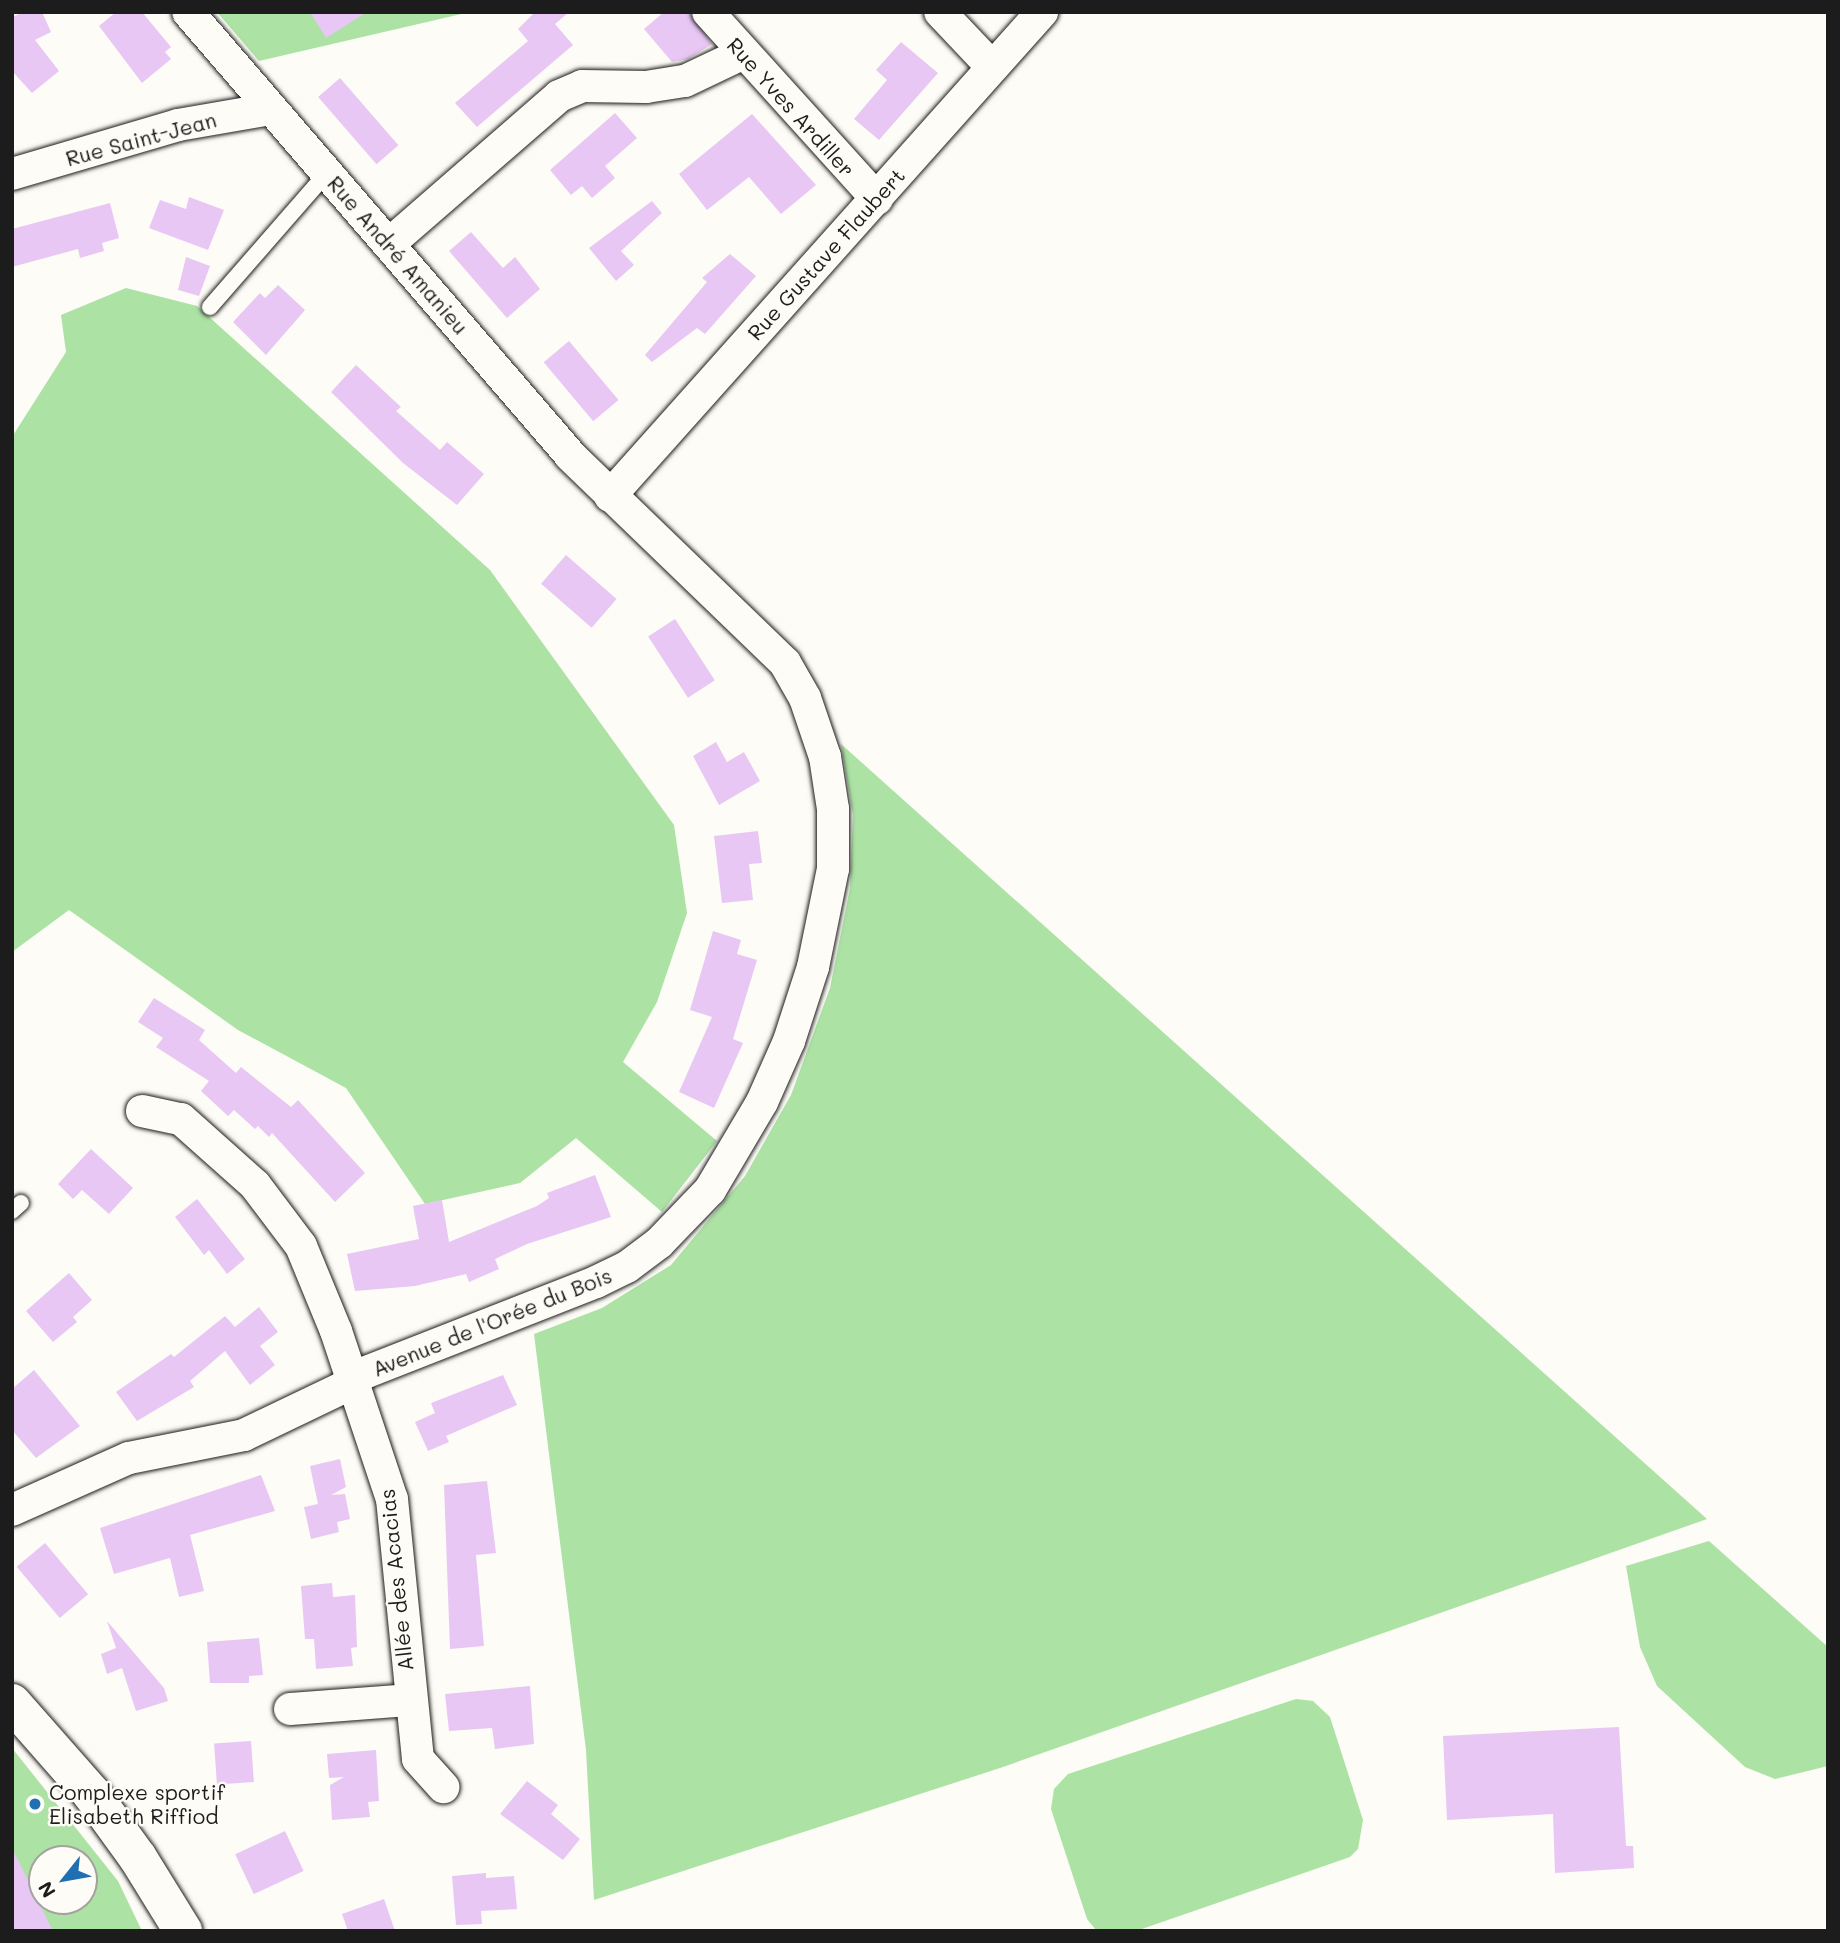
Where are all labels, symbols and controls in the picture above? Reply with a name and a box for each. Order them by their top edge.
street label: Rue Yves Ardiller [722,32,860,182]
street label: Rue Saint-Jean [63,107,219,171]
street label: Rue Gustave Flaubert [742,163,910,345]
street label: Rue André Amanieu [322,171,474,339]
street label: Avenue de l'Orée du Bois [369,1262,615,1382]
street label: Allée des Acacias [374,1488,418,1672]
place label: Complexe sportif Elisabeth Riffiod [49,1779,225,1829]
marker: Complexe sportif Elisabeth Riffiod [27,1796,43,1812]
north arrow [28,1845,98,1915]
text: N [32,1877,61,1903]

